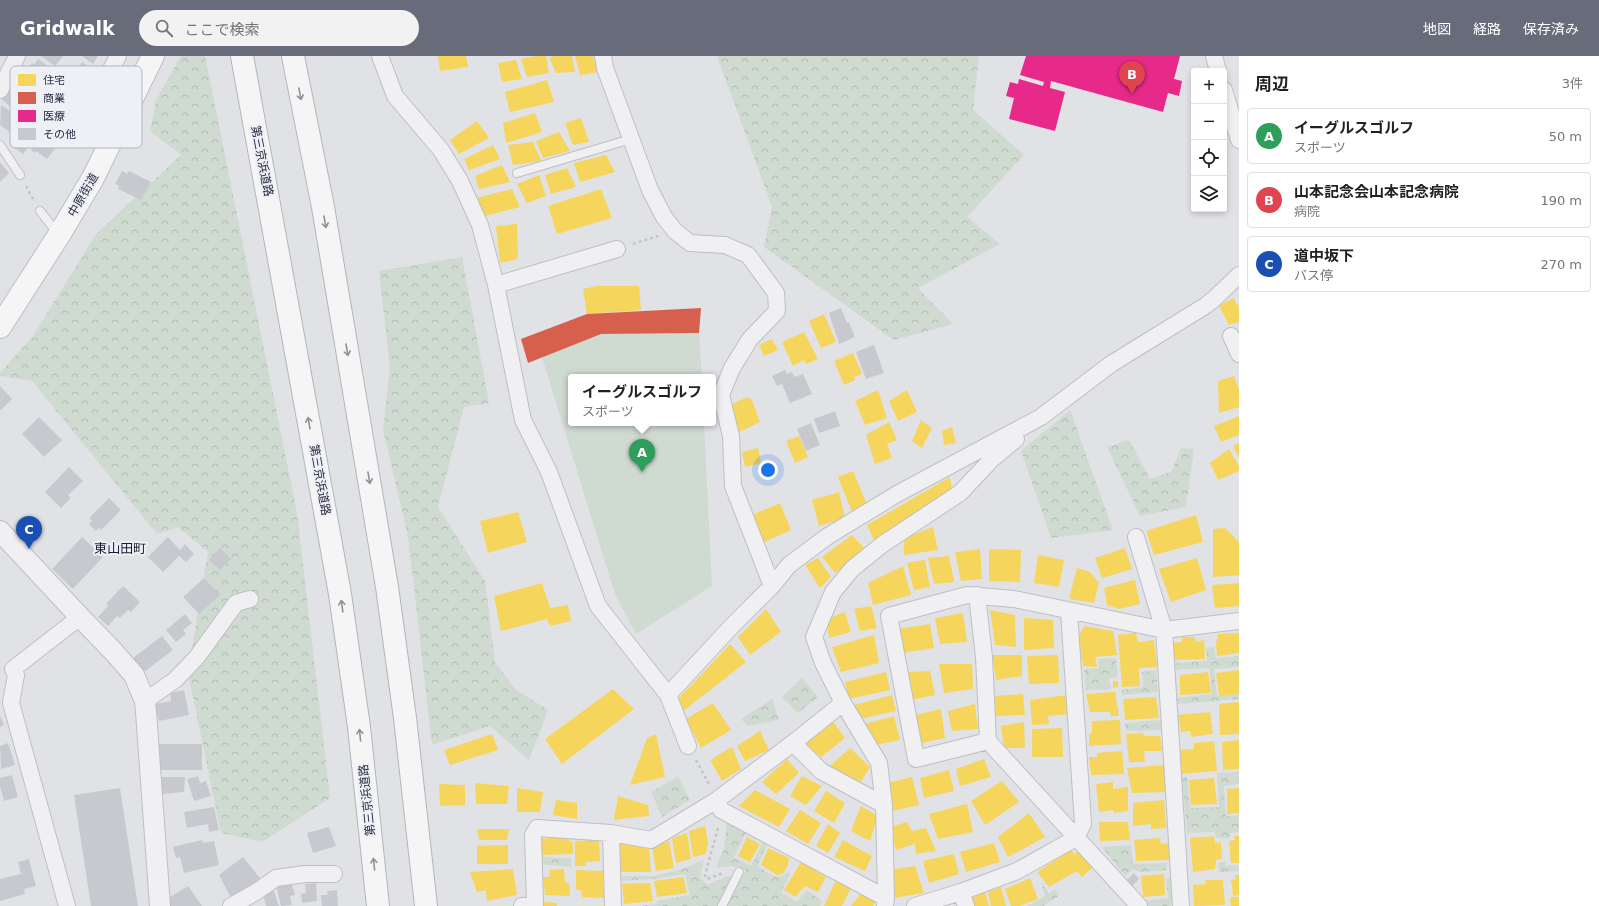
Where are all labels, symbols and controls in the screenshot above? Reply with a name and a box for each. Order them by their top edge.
search box [139,10,419,46]
text: Gridwalk [20,17,115,39]
icon: search [153,17,175,39]
text: ここで検索 [185,21,260,39]
text: 地図 [1423,21,1451,37]
text: 経路 [1473,21,1501,37]
text: 保存済み [1523,21,1579,37]
pin: B [1119,61,1145,94]
legend [10,66,142,148]
map controls [1191,68,1227,212]
button: + [1191,68,1227,104]
text: 住宅 [43,74,65,87]
text: 周辺 [1255,74,1289,94]
text: 3件 [1562,76,1583,91]
one-way arrow [297,87,305,100]
text: 商業 [43,92,65,105]
button: − [1191,104,1227,140]
text: 医療 [43,110,65,123]
text: イーグルスゴルフ [1294,119,1414,137]
street label: 第三京浜道路 [248,124,276,198]
text: その他 [43,128,76,141]
text: A [1264,129,1274,144]
text: 50 m [1549,129,1582,144]
button: locate [1191,140,1227,176]
text: スポーツ [1294,140,1346,155]
street label: 中原街道 [65,171,101,219]
button: layers [1191,176,1227,212]
text: 山本記念会山本記念病院 [1294,183,1459,201]
text: B [1264,193,1274,208]
text: 190 m [1540,193,1582,208]
text: 病院 [1294,204,1320,219]
one-way arrow [321,215,329,228]
text: 道中坂下 [1294,247,1354,265]
text: C [1264,257,1274,272]
text: 270 m [1540,257,1582,272]
text: バス停 [1294,268,1333,283]
one-way arrow [343,343,351,356]
popup [568,374,716,426]
text: イーグルスゴルフ [582,383,702,401]
text: スポーツ [582,404,634,419]
one-way arrow [305,417,313,430]
pin: A [629,439,655,472]
street label: 第三京浜道路 [307,443,333,517]
your location [758,460,778,480]
one-way arrow [365,471,373,484]
pin: C [16,516,42,549]
district label: 東山田町 [94,541,146,556]
one-way arrow [338,600,346,613]
one-way arrow [357,729,364,742]
street label: 第三京浜道路 [356,763,378,837]
one-way arrow [370,858,378,871]

